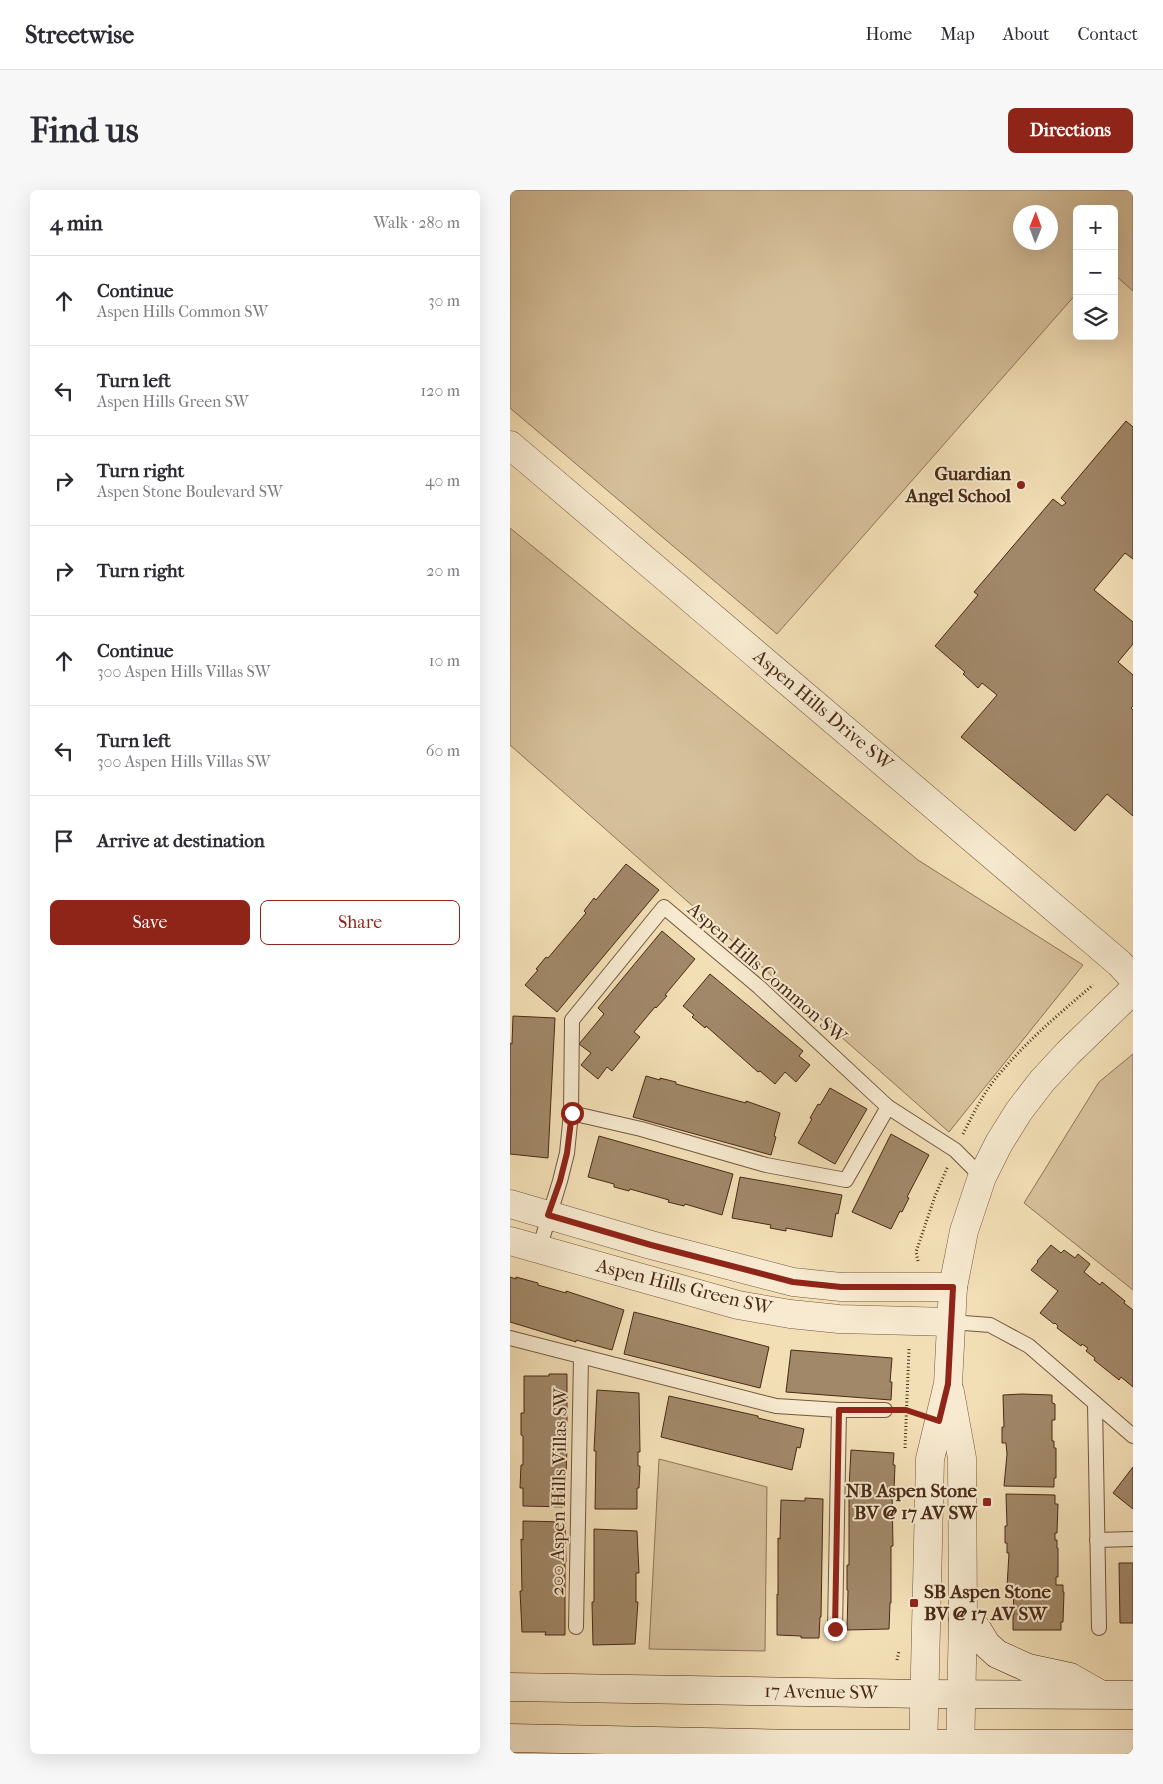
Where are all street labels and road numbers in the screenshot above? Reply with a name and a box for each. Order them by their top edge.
street label: Aspen Hills Drive SW [748,645,898,776]
street label: Aspen Hills Common SW [682,897,852,1049]
street label: Aspen Hills Green SW [593,1254,775,1320]
street label: 200 Aspen Hills Villas SW [546,1386,572,1596]
street label: 17 Avenue SW [764,1680,879,1704]

